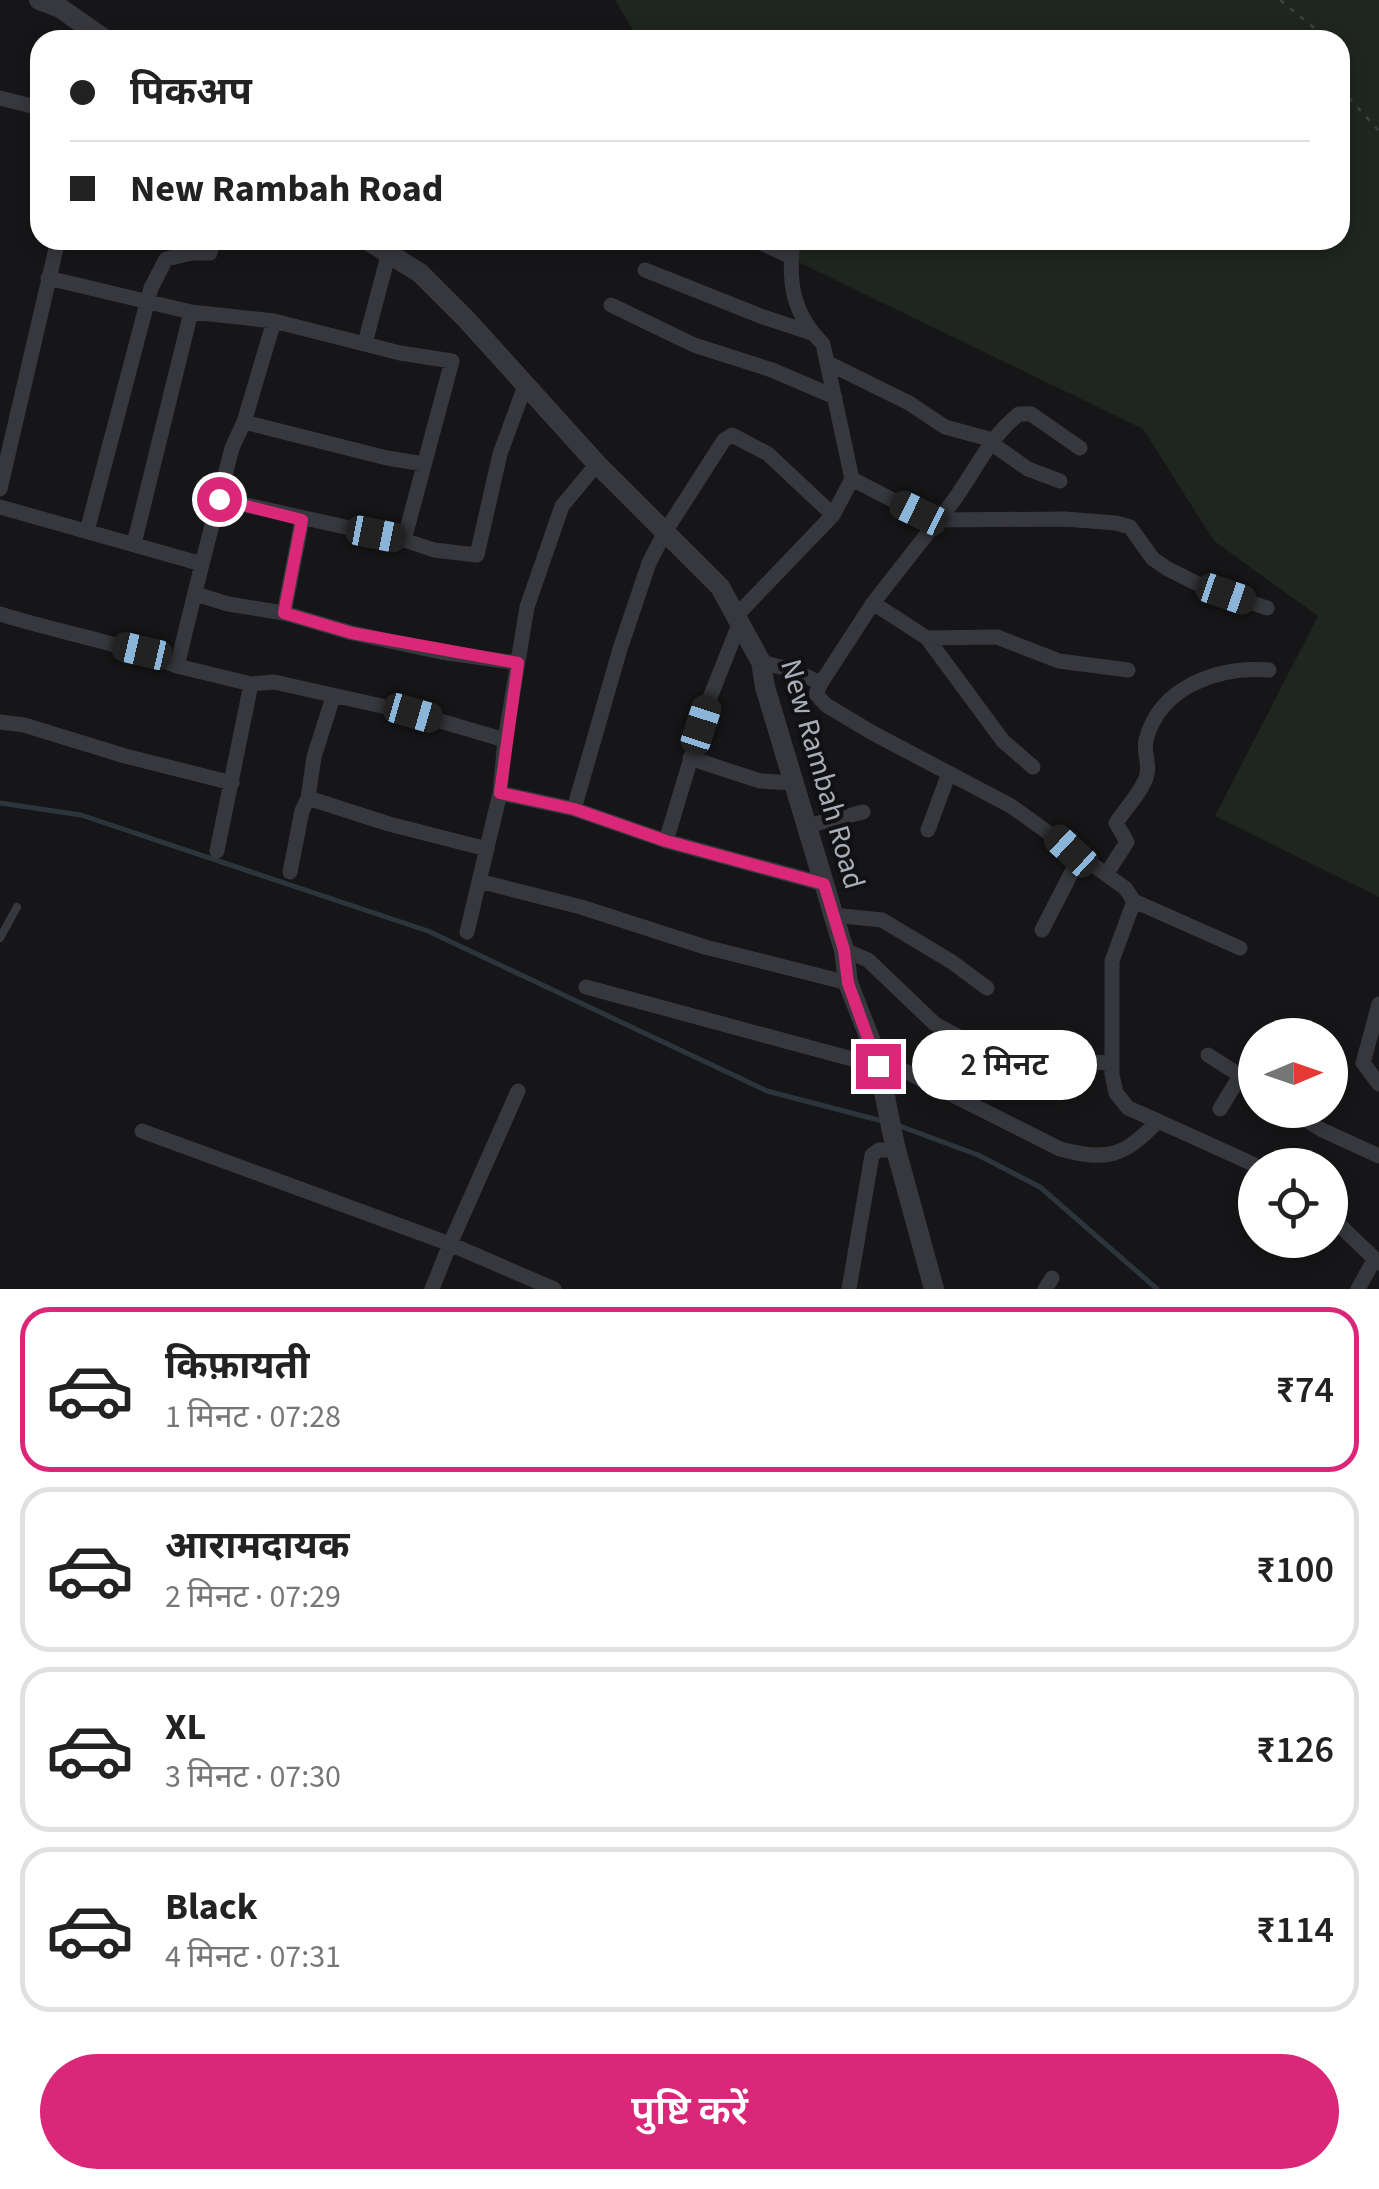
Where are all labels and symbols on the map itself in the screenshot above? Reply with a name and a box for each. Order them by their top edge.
route start [197,477,242,522]
car [885,486,953,540]
car [344,514,408,554]
car [1193,570,1259,618]
car [109,630,175,672]
street label: New Rambah Road [769,654,876,894]
car [380,690,446,736]
car [677,692,725,758]
car [1039,820,1103,882]
north arrow [1238,1018,1348,1128]
callout: 2 मिनट [913,1031,1098,1101]
route end [856,1044,901,1089]

